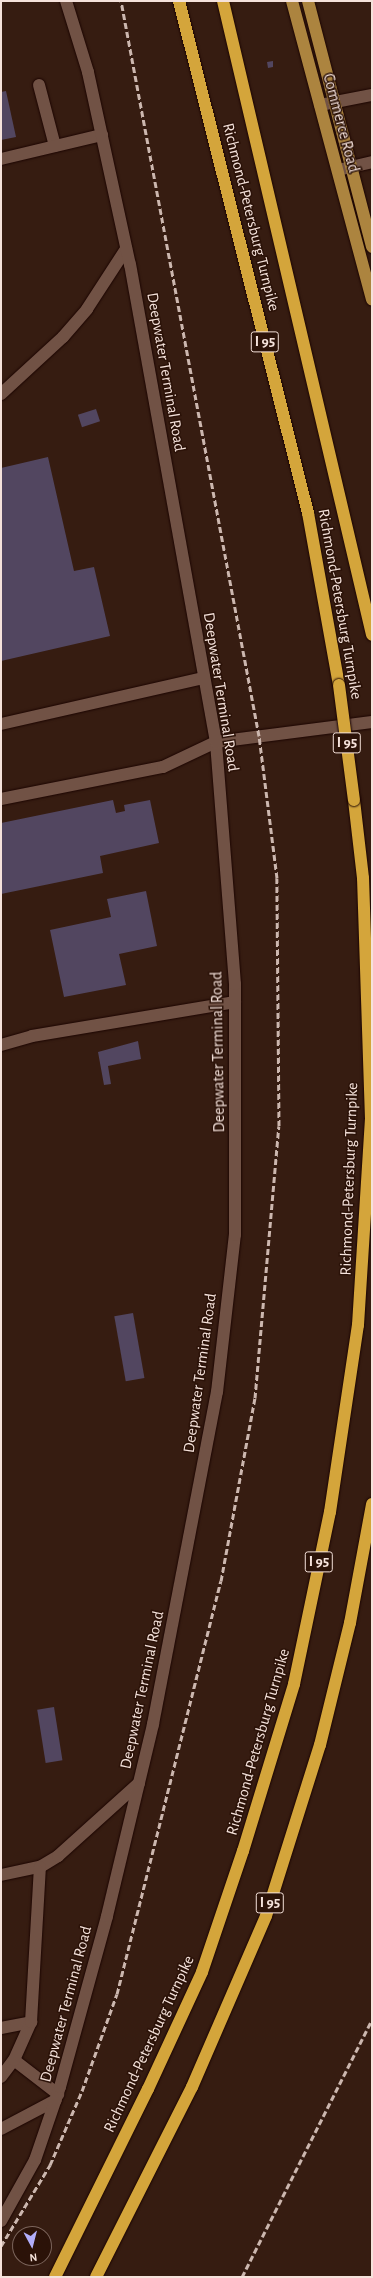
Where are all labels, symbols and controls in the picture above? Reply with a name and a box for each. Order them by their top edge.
street label: Commerce Road [319,71,363,175]
street label: Richmond-Petersburg Turnpike [218,121,284,313]
street label: Deepwater Terminal Road [143,291,189,453]
road number: I 95 [250,329,280,355]
street label: Richmond-Petersburg Turnpike [314,507,366,701]
street label: Deepwater Terminal Road [199,611,243,773]
road number: I 95 [332,730,362,756]
street label: Deepwater Terminal Road [207,971,229,1133]
street label: Richmond-Petersburg Turnpike [336,1082,362,1276]
street label: Deepwater Terminal Road [179,1292,221,1454]
road number: I 95 [304,1549,334,1575]
street label: Deepwater Terminal Road [116,1609,168,1771]
street label: Richmond-Petersburg Turnpike [222,1646,294,1838]
road number: I 95 [255,1890,285,1916]
street label: Deepwater Terminal Road [36,1924,96,2084]
street label: Richmond-Petersburg Turnpike [99,1952,199,2136]
north arrow [12,2226,52,2266]
text: N [29,2251,38,2263]

